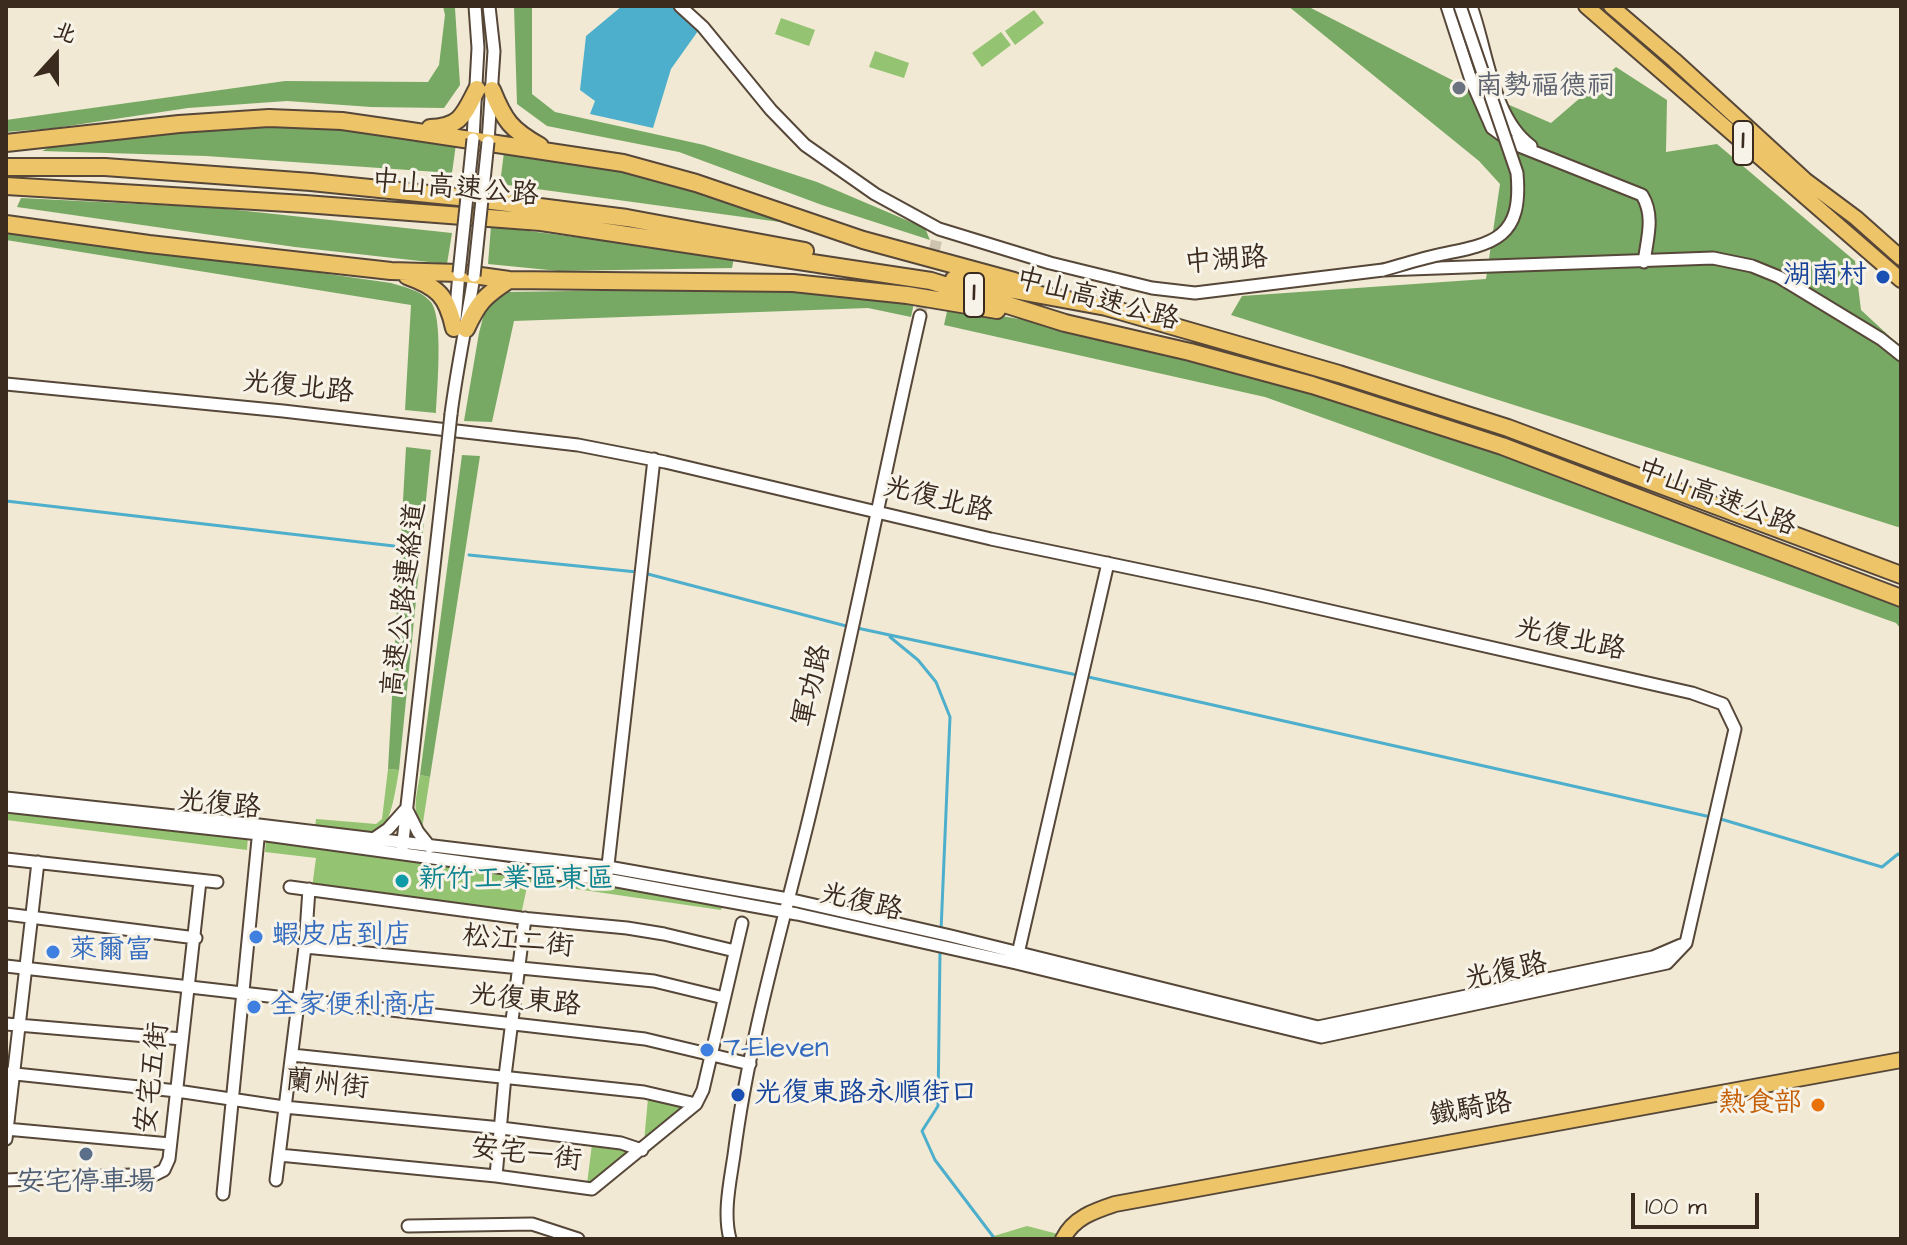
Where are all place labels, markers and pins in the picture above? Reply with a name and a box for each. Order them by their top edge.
place label: 南勢福德祠 [1475,71,1615,105]
marker: 南勢福德祠 [1450,79,1468,97]
place label: 湖南村 [1783,260,1867,294]
marker: 湖南村 [1874,268,1892,286]
place label: 新竹工業區東區 [418,864,614,898]
marker: 新竹工業區東區 [393,872,411,890]
place label: 蝦皮店到店 [272,920,412,954]
marker: 蝦皮店到店 [247,928,265,946]
place label: 萊爾富 [69,935,153,969]
marker: 萊爾富 [44,943,62,961]
place label: 全家便利商店 [270,990,438,1024]
marker: 全家便利商店 [245,998,263,1016]
place label: 7-Eleven [723,1033,829,1067]
marker: 7-Eleven [698,1041,716,1059]
place label: 光復東路永順街口 [754,1078,978,1112]
marker: 光復東路永順街口 [729,1086,747,1104]
place label: 熱食部 [1718,1088,1802,1122]
marker: 熱食部 [1809,1096,1827,1114]
marker: 安宅停車場 [77,1145,95,1163]
place label: 安宅停車場 [16,1167,156,1201]

